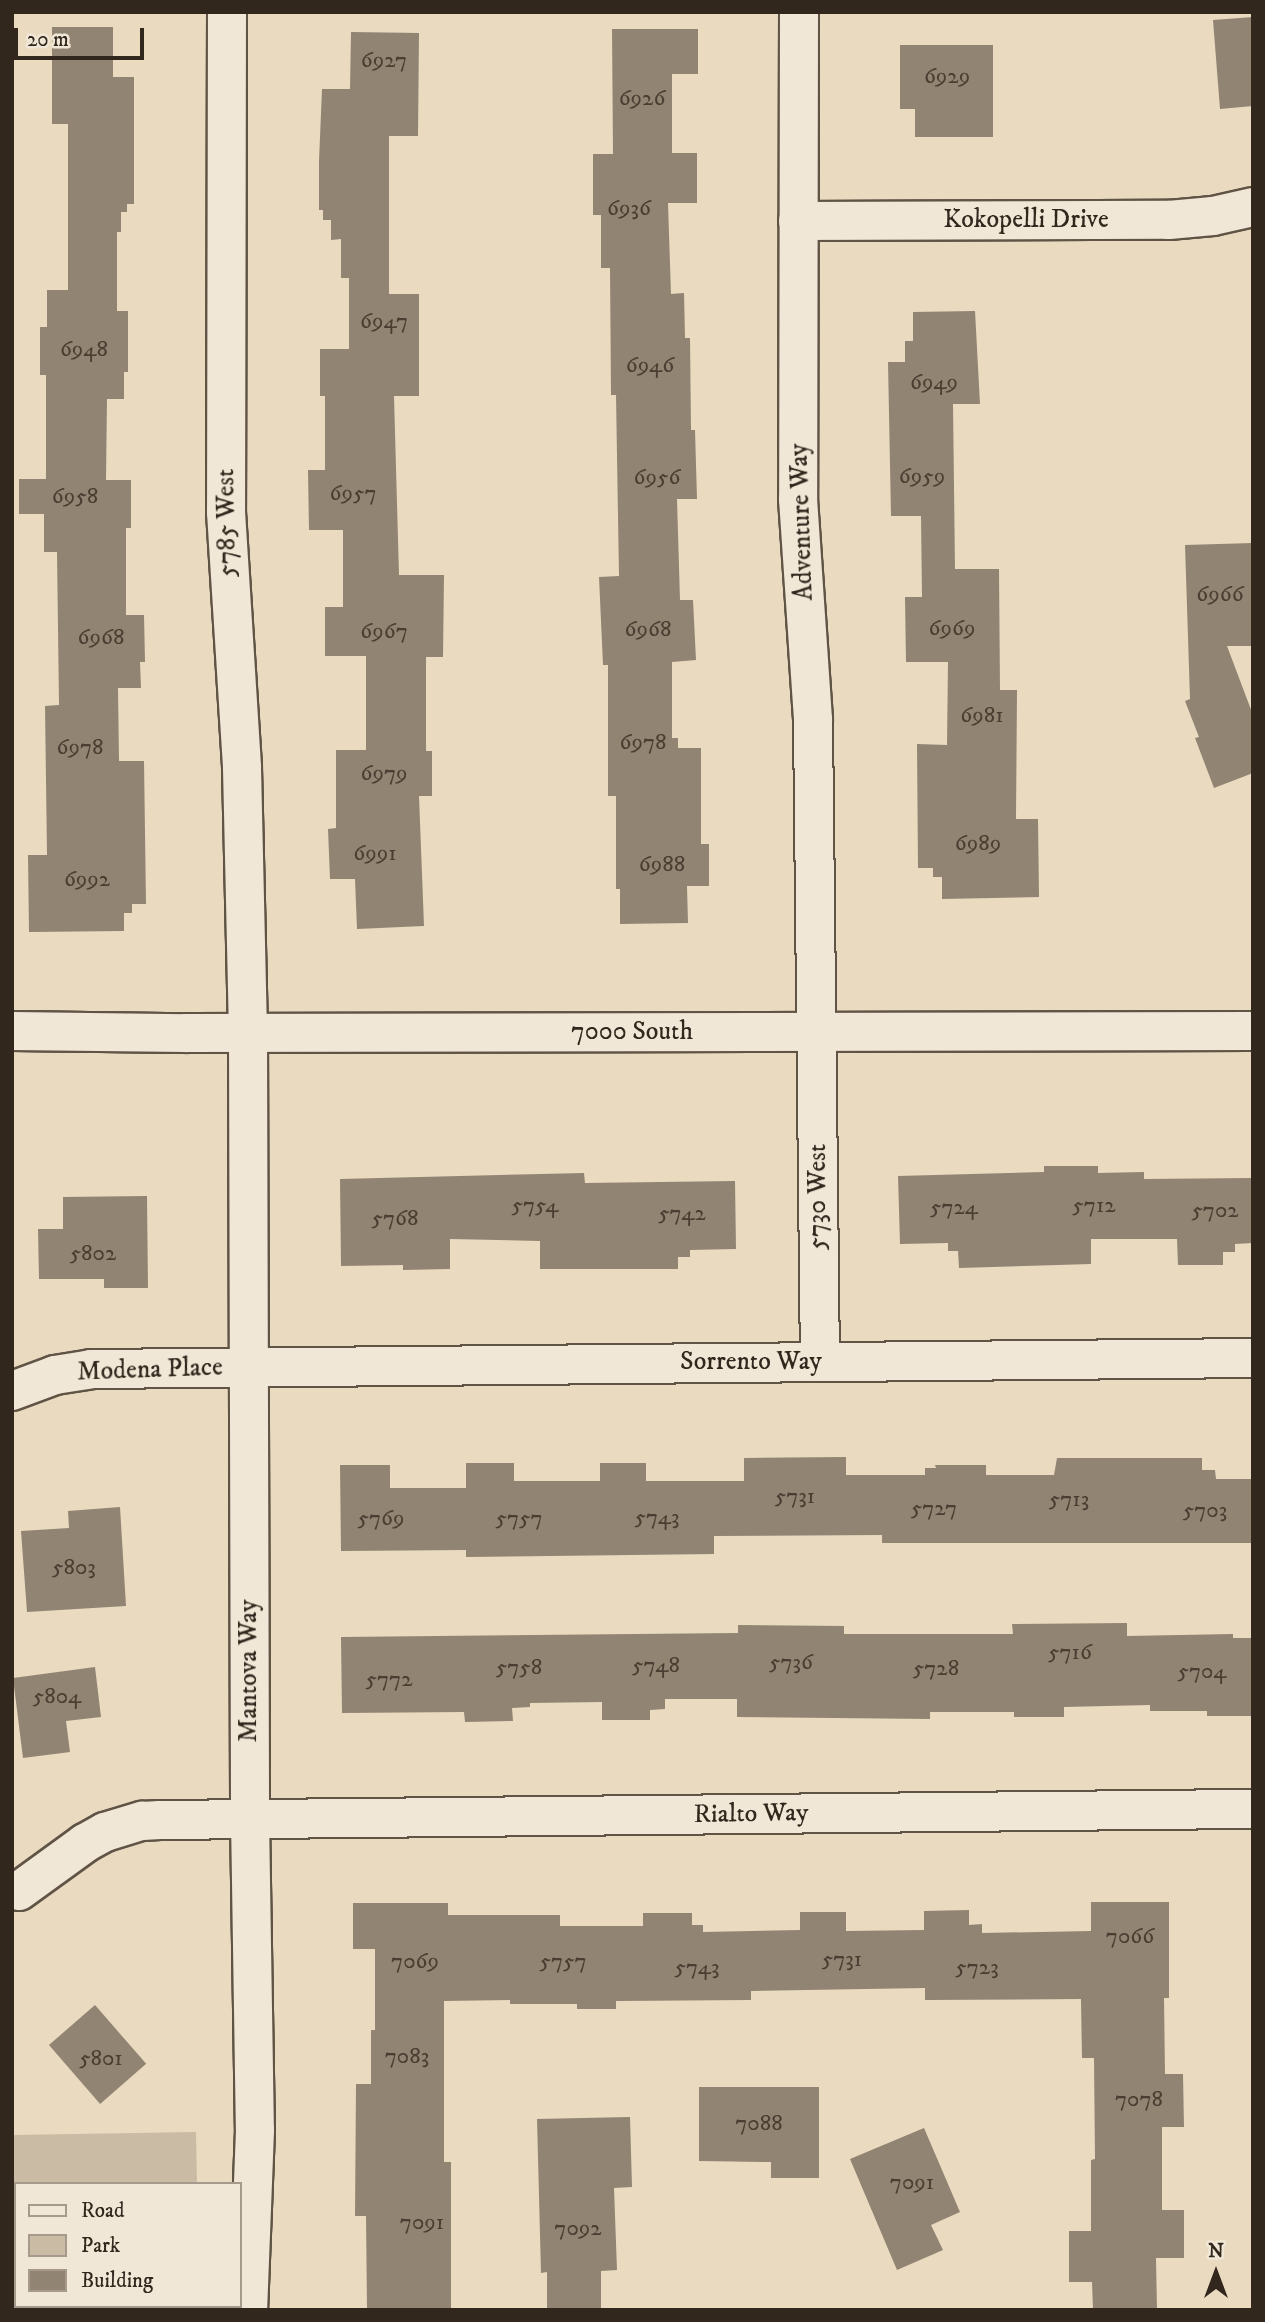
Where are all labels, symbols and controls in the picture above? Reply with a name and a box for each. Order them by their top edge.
scale bar [18,14,147,58]
text: 20 m [27,27,69,53]
house number: 6927 [361,47,407,75]
house number: 6929 [924,63,970,91]
house number: 6926 [619,85,665,113]
house number: 6936 [607,195,651,223]
street label: Kokopelli Drive [943,204,1109,236]
house number: 6947 [360,308,408,336]
house number: 6948 [60,336,108,364]
house number: 6946 [626,352,674,380]
house number: 6949 [910,369,958,397]
street label: Adventure Way [784,443,820,601]
house number: 6959 [899,463,945,491]
house number: 6956 [634,464,680,492]
street label: 5785 West [210,468,244,578]
house number: 6957 [330,480,376,508]
house number: 6958 [52,483,98,511]
house number: 6966 [1196,581,1244,609]
house number: 6969 [929,615,975,643]
house number: 6968 [625,616,671,644]
house number: 6967 [360,618,408,646]
house number: 6968 [78,624,124,652]
house number: 6981 [960,702,1004,730]
house number: 6978 [619,729,667,757]
house number: 6978 [56,734,104,762]
house number: 6979 [360,760,408,788]
house number: 6989 [955,830,1001,858]
house number: 6991 [353,840,397,868]
house number: 6988 [639,851,685,879]
house number: 6992 [64,866,110,894]
street label: 7000 South [571,1016,693,1048]
street label: 5730 West [802,1144,834,1250]
house number: 5754 [512,1192,558,1220]
house number: 5712 [1072,1192,1116,1220]
house number: 5724 [930,1194,978,1222]
house number: 5702 [1191,1197,1239,1225]
house number: 5742 [658,1200,706,1228]
house number: 5768 [372,1205,418,1233]
house number: 5802 [70,1240,116,1268]
street label: Sorrento Way [680,1346,822,1378]
street label: Modena Place [77,1352,223,1388]
house number: 5731 [775,1483,815,1511]
house number: 5713 [1049,1486,1089,1514]
house number: 5727 [911,1495,957,1523]
house number: 5703 [1183,1497,1227,1525]
house number: 5743 [635,1504,679,1532]
house number: 5769 [358,1505,404,1533]
house number: 5757 [495,1505,543,1533]
house number: 5803 [52,1554,96,1582]
street label: Mantova Way [233,1600,265,1742]
house number: 5716 [1048,1639,1092,1667]
house number: 5736 [769,1649,813,1677]
house number: 5748 [632,1652,680,1680]
house number: 5758 [496,1654,542,1682]
house number: 5728 [913,1655,959,1683]
house number: 5704 [1177,1658,1227,1686]
house number: 5772 [366,1666,412,1694]
house number: 5804 [33,1683,81,1711]
street label: Rialto Way [693,1797,809,1831]
house number: 7066 [1106,1923,1154,1951]
house number: 5731 [822,1946,862,1974]
house number: 7069 [391,1948,439,1976]
house number: 5757 [539,1948,587,1976]
house number: 5743 [675,1954,719,1982]
house number: 5723 [955,1954,999,1982]
house number: 7083 [385,2043,429,2071]
house number: 5801 [79,2045,123,2073]
house number: 7078 [1115,2086,1163,2114]
house number: 7088 [735,2110,783,2138]
house number: 7091 [890,2169,934,2197]
legend [14,2182,242,2308]
text: Road [81,2198,125,2224]
house number: 7091 [400,2209,444,2237]
house number: 7092 [554,2215,602,2243]
text: Park [81,2233,120,2259]
north arrow [1181,2238,1251,2308]
text: N [1208,2240,1224,2263]
text: Building [81,2268,153,2294]

